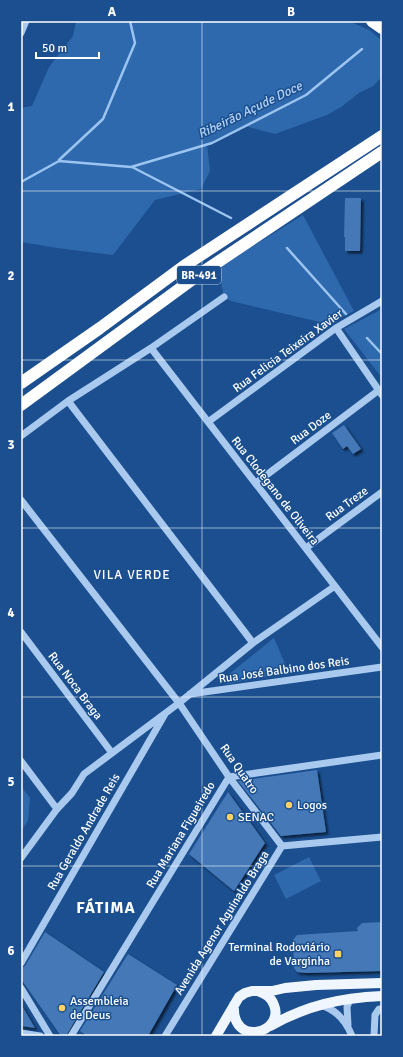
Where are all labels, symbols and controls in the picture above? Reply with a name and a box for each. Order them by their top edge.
text: A [108,4,117,20]
text: B [287,4,295,20]
scale bar [36,34,99,60]
text: 50 m [42,41,67,56]
water label: Ribeirão Açude Doce [195,77,306,142]
text: 1 [7,99,15,115]
road number: BR-491 [177,266,221,284]
text: 2 [7,268,15,284]
street label: Rua Felicia Teixeira Xavier [230,306,346,396]
street label: Rua Doze [288,408,334,448]
street label: Rua Clodegano de Oliveira [228,434,322,548]
text: 3 [7,437,15,453]
street label: Rua Treze [323,484,371,524]
district label: VILA VERDE [93,567,171,583]
text: 4 [7,605,15,621]
street label: Rua Noca Braga [45,649,105,723]
street label: Rua José Balbino dos Reis [218,653,350,687]
street label: Rua Quatro [216,741,262,797]
street label: Rua Geraldo Andrade Reis [44,771,124,893]
text: 5 [7,774,15,790]
street label: Rua Mariana Figueiredo [143,779,219,891]
place label: Logos [297,798,327,813]
marker: Logos [284,800,294,810]
place label: SENAC [238,810,274,825]
marker: SENAC [225,812,235,822]
street label: Avenida Agenor Aguinaldo Braga [171,848,273,998]
district label: FÁTIMA [76,898,136,918]
place label: Terminal Rodoviário de Varginha [229,940,330,969]
text: 6 [7,943,15,959]
marker: Terminal Rodoviário de Varginha [333,949,343,959]
place label: Assembleia de Deus [70,994,128,1023]
marker: Assembleia de Deus [57,1003,67,1013]

